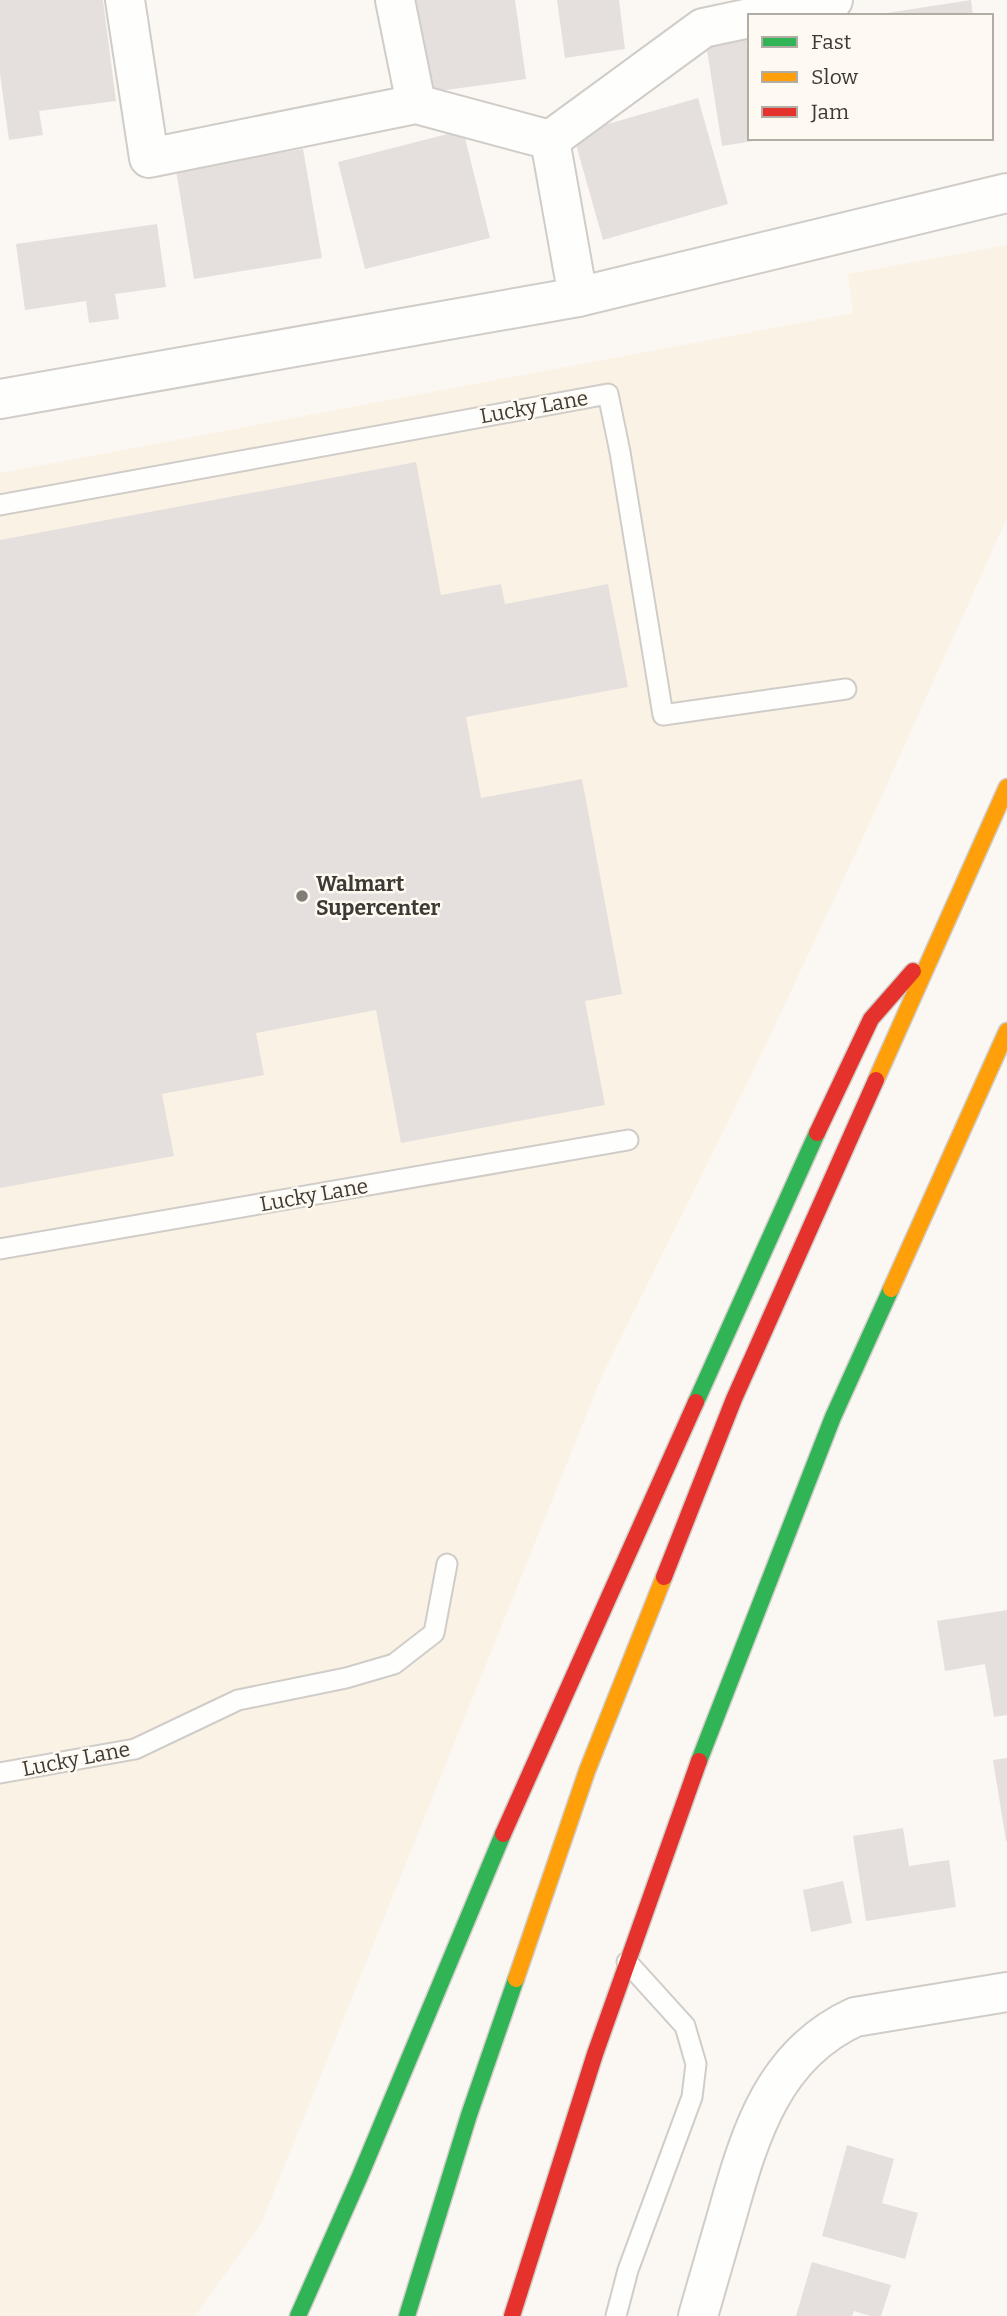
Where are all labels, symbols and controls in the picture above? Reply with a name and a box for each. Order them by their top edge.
legend [748,14,993,140]
text: Fast [811,29,852,55]
text: Slow [811,64,858,90]
text: Jam [810,99,849,125]
street label: Lucky Lane [478,385,590,429]
place label: Walmart Supercenter [316,871,440,921]
marker: Walmart Supercenter [294,888,310,904]
street label: Lucky Lane [258,1173,370,1217]
street label: Lucky Lane [20,1736,132,1782]

